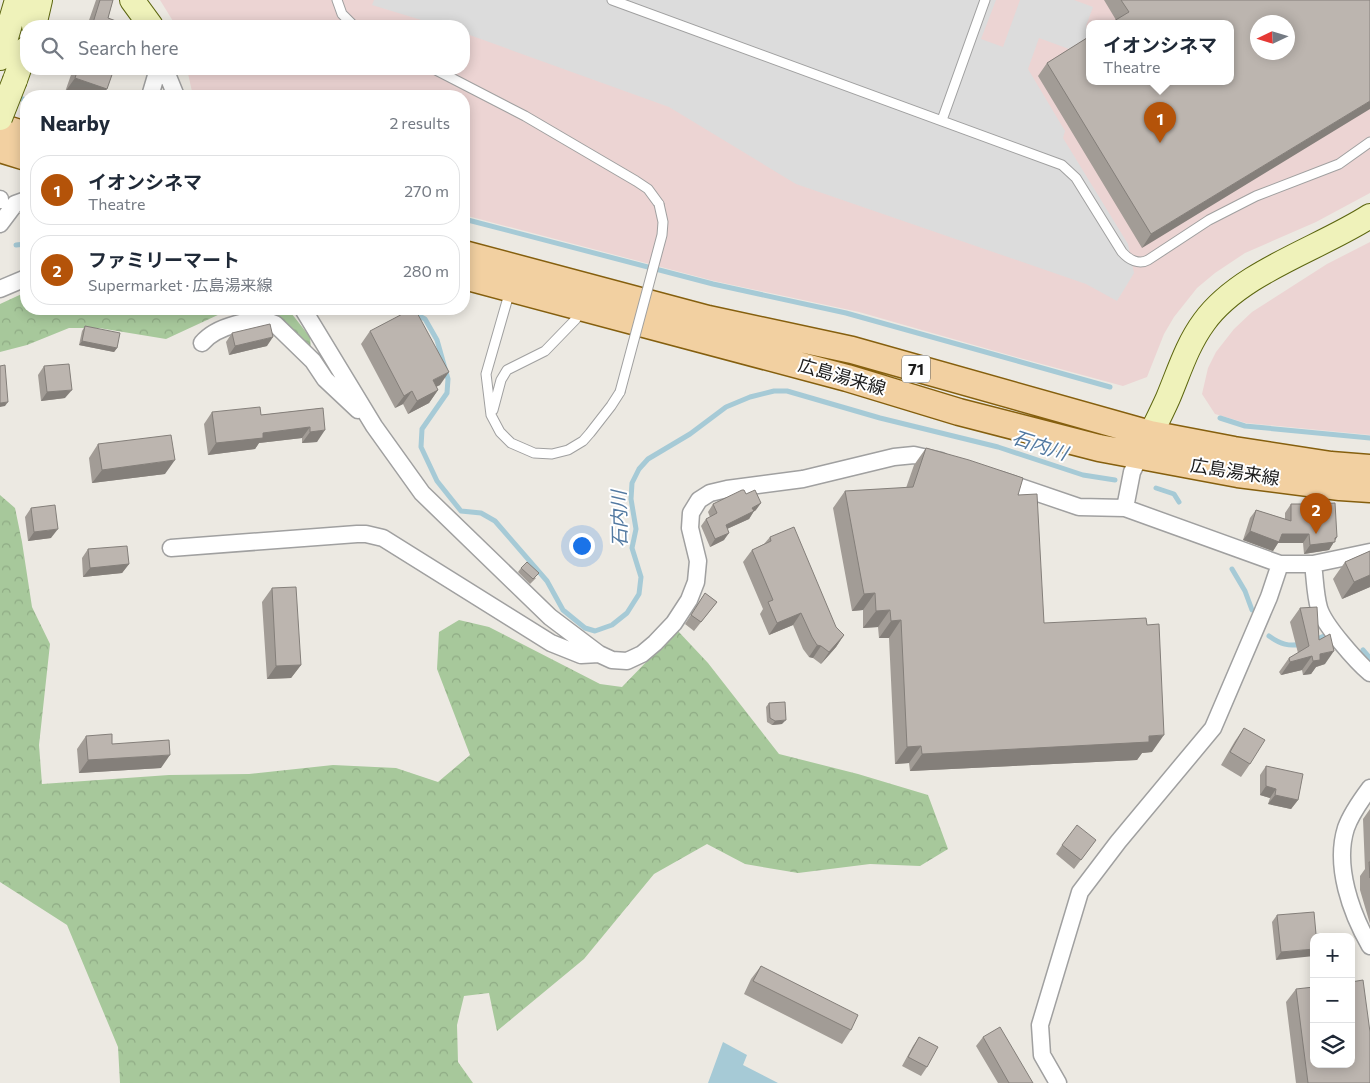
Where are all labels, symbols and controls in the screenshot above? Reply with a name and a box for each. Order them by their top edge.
north arrow [1250,15,1295,60]
search box [20,20,470,75]
popup [1086,20,1234,85]
text: イオンシネマ [1103,33,1217,56]
icon: search [38,34,66,62]
text: Search here [78,36,178,59]
text: Theatre [1103,57,1160,76]
pin: 1 [1144,102,1176,143]
text: Nearby [40,110,110,135]
text: 2 results [389,113,450,132]
text: イオンシネマ [88,170,202,193]
text: 1 [53,181,61,200]
text: 270 m [404,181,449,200]
text: Theatre [88,194,145,213]
text: ファミリーマート [88,248,240,271]
text: 2 [52,261,62,280]
text: 280 m [403,261,449,280]
text: Supermarket · 広島湯来線 [88,275,272,294]
street label: 広島湯来線 [796,353,889,399]
road number: 71 [902,356,930,382]
water label: 石内川 [1009,425,1073,465]
street label: 広島湯来線 [1189,453,1281,489]
water label: 石内川 [606,488,630,548]
pin: 2 [1300,493,1332,534]
your location [569,533,595,559]
map controls [1310,933,1355,1068]
button: + [1310,933,1355,978]
button: − [1310,978,1355,1023]
button: layers [1310,1023,1355,1068]

